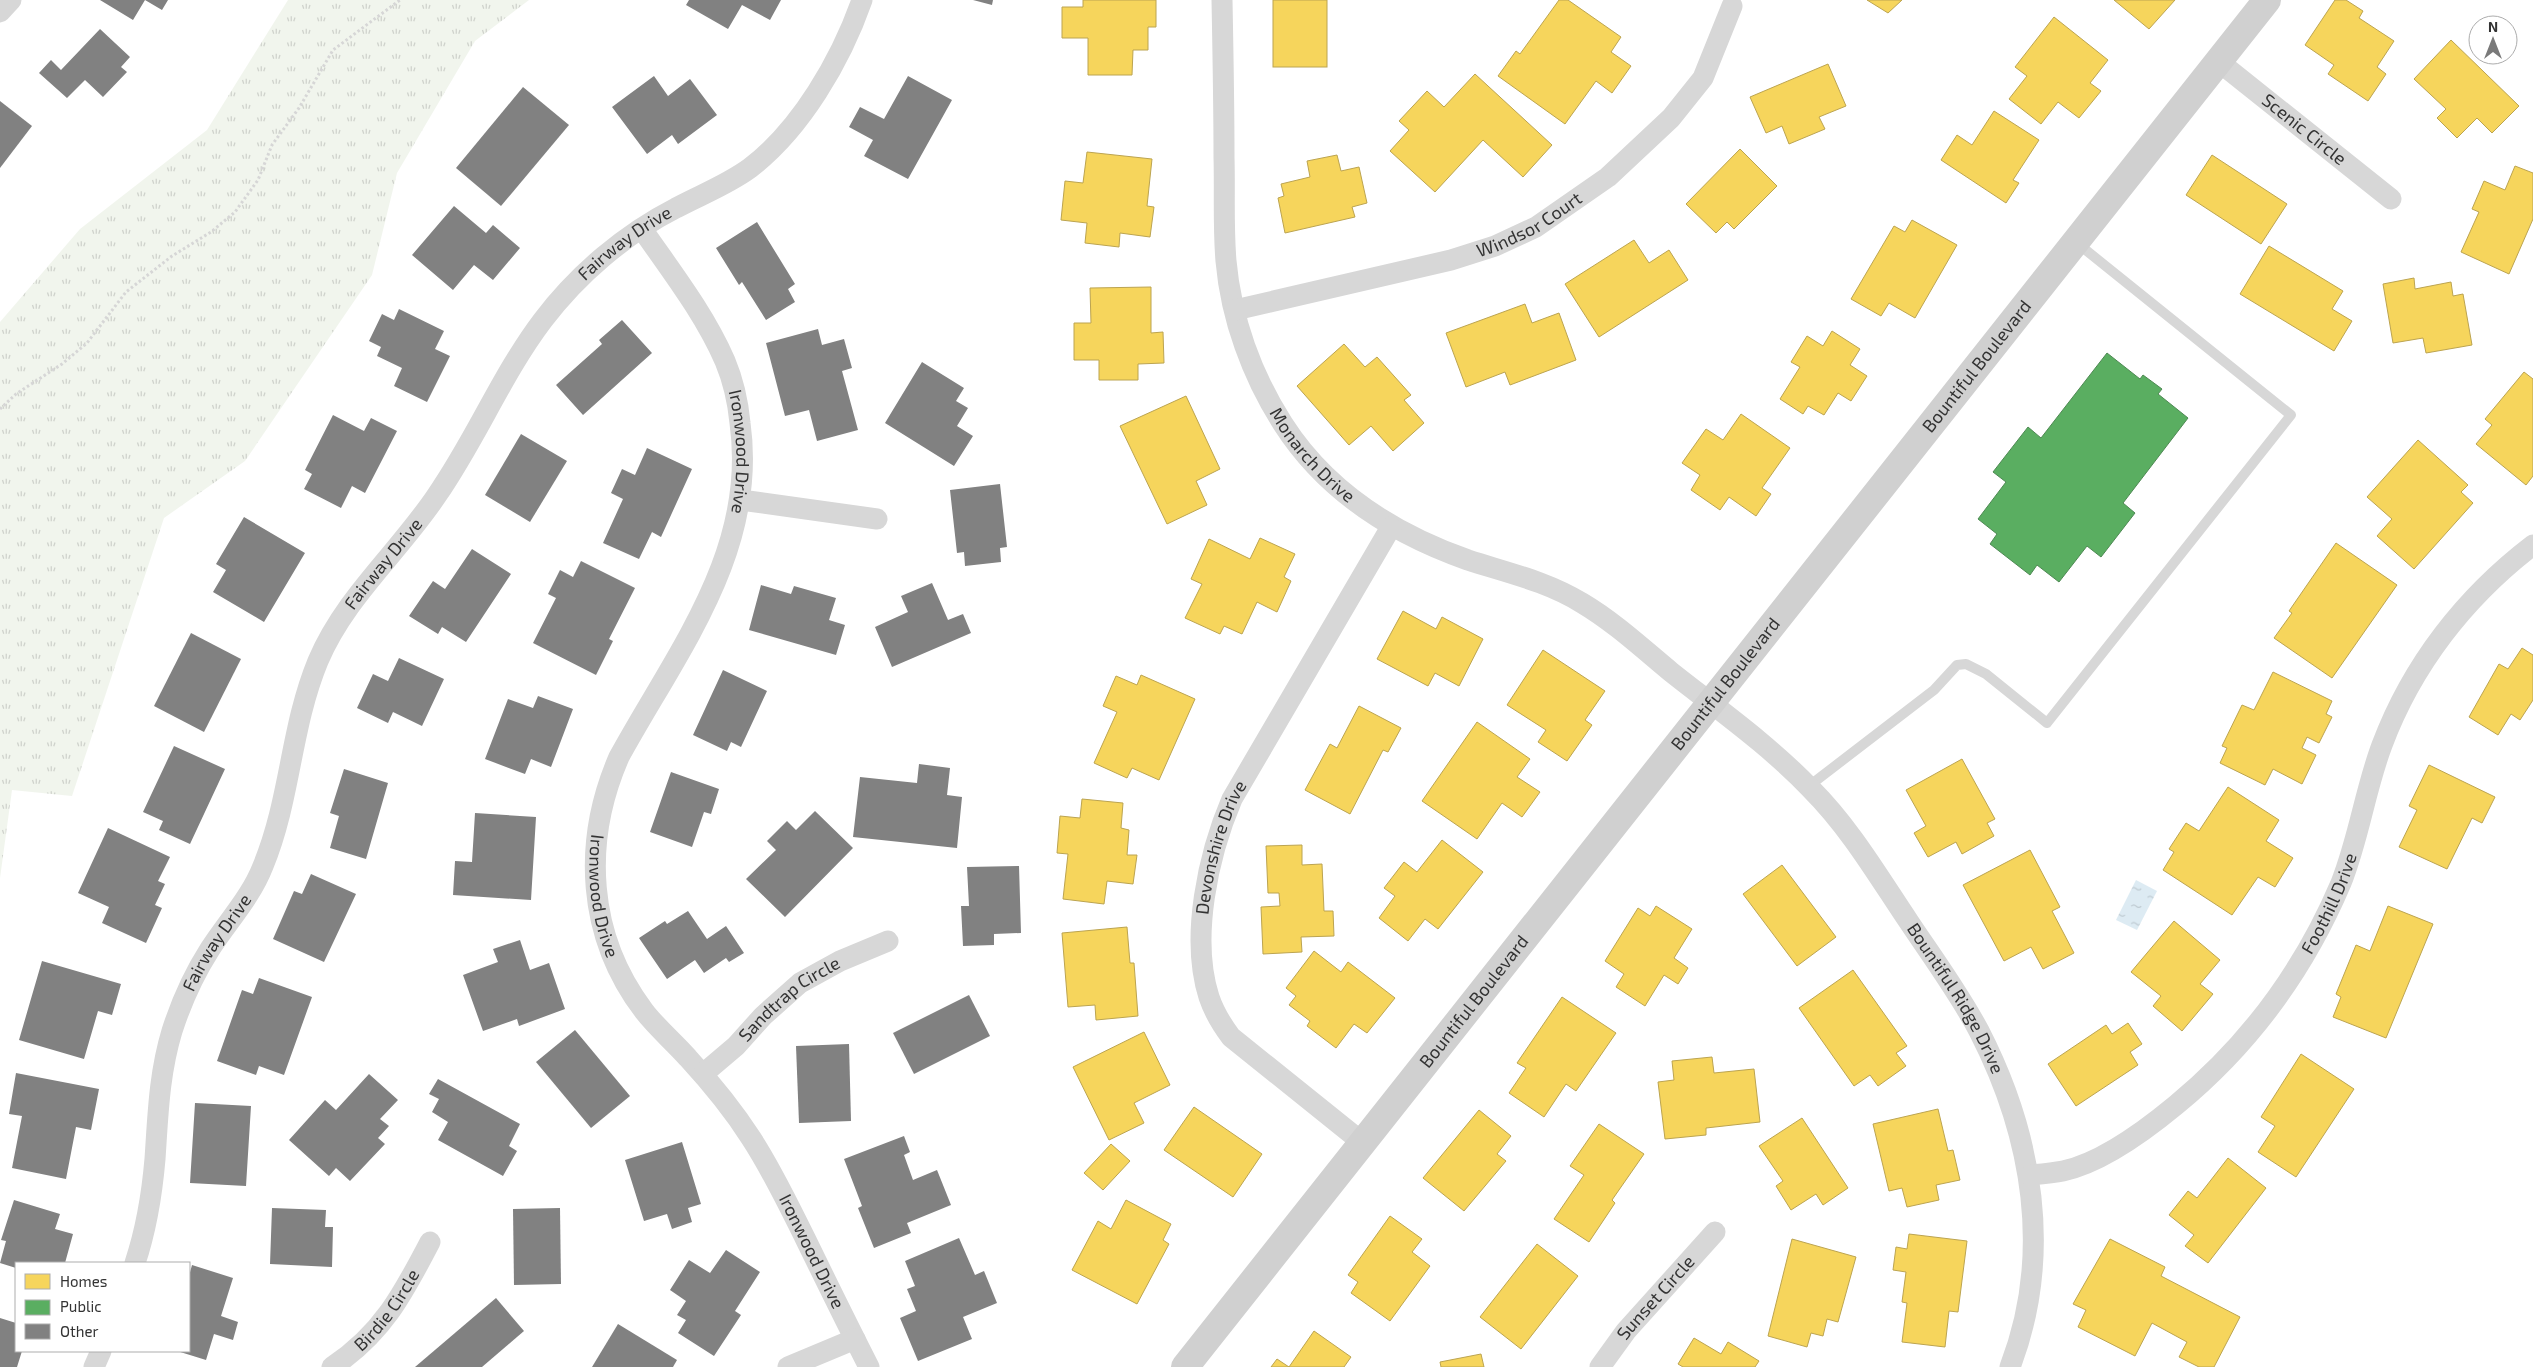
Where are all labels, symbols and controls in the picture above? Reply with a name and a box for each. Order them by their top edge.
north arrow [2468,15,2518,65]
text: N [2488,18,2498,35]
street label: Scenic Circle [2258,88,2351,169]
street label: Windsor Court [1474,186,1586,261]
street label: Fairway Drive [572,201,675,284]
street label: Bountiful Boulevard [1917,295,2035,437]
street label: Ironwood Drive [725,387,755,516]
street label: Monarch Drive [1265,403,1360,507]
street label: Fairway Drive [339,513,426,613]
street label: Bountiful Boulevard [1666,613,1784,754]
street label: Devonshire Drive [1190,776,1250,916]
street label: Ironwood Drive [585,833,624,960]
street label: Foothill Drive [2296,850,2361,958]
street label: Fairway Drive [177,890,256,994]
street label: Bountiful Ridge Drive [1903,918,2009,1077]
street label: Bountiful Boulevard [1414,930,1533,1072]
street label: Sandtrap Circle [733,951,844,1046]
street label: Ironwood Drive [775,1190,850,1312]
street label: Sunset Circle [1611,1250,1699,1344]
legend [15,1262,190,1352]
street label: Birdie Circle [349,1265,424,1355]
text: Homes [60,1272,107,1290]
text: Public [60,1297,101,1315]
text: Other [60,1322,99,1340]

